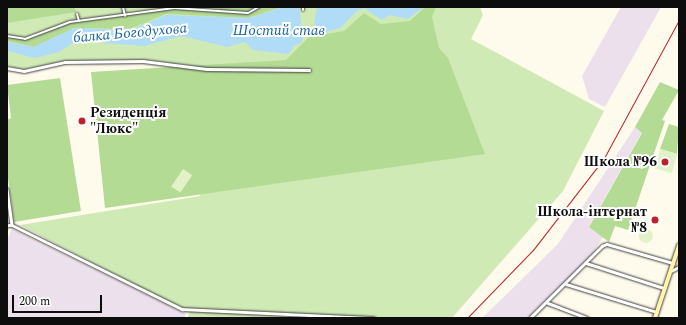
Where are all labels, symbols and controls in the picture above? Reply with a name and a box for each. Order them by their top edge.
water label: балка Богодухова [72,19,188,47]
water label: Шостий став [233,22,325,40]
place label: Резиденція "Люкс" [90,105,166,138]
marker: Резиденція "Люкс" [77,116,87,126]
place label: Школа №96 [584,154,657,170]
marker: Школа №96 [660,157,670,167]
place label: Школа-інтернат №8 [537,204,647,236]
marker: Школа-інтернат №8 [650,215,660,225]
scale bar [14,287,104,313]
text: 200 m [19,292,50,311]

